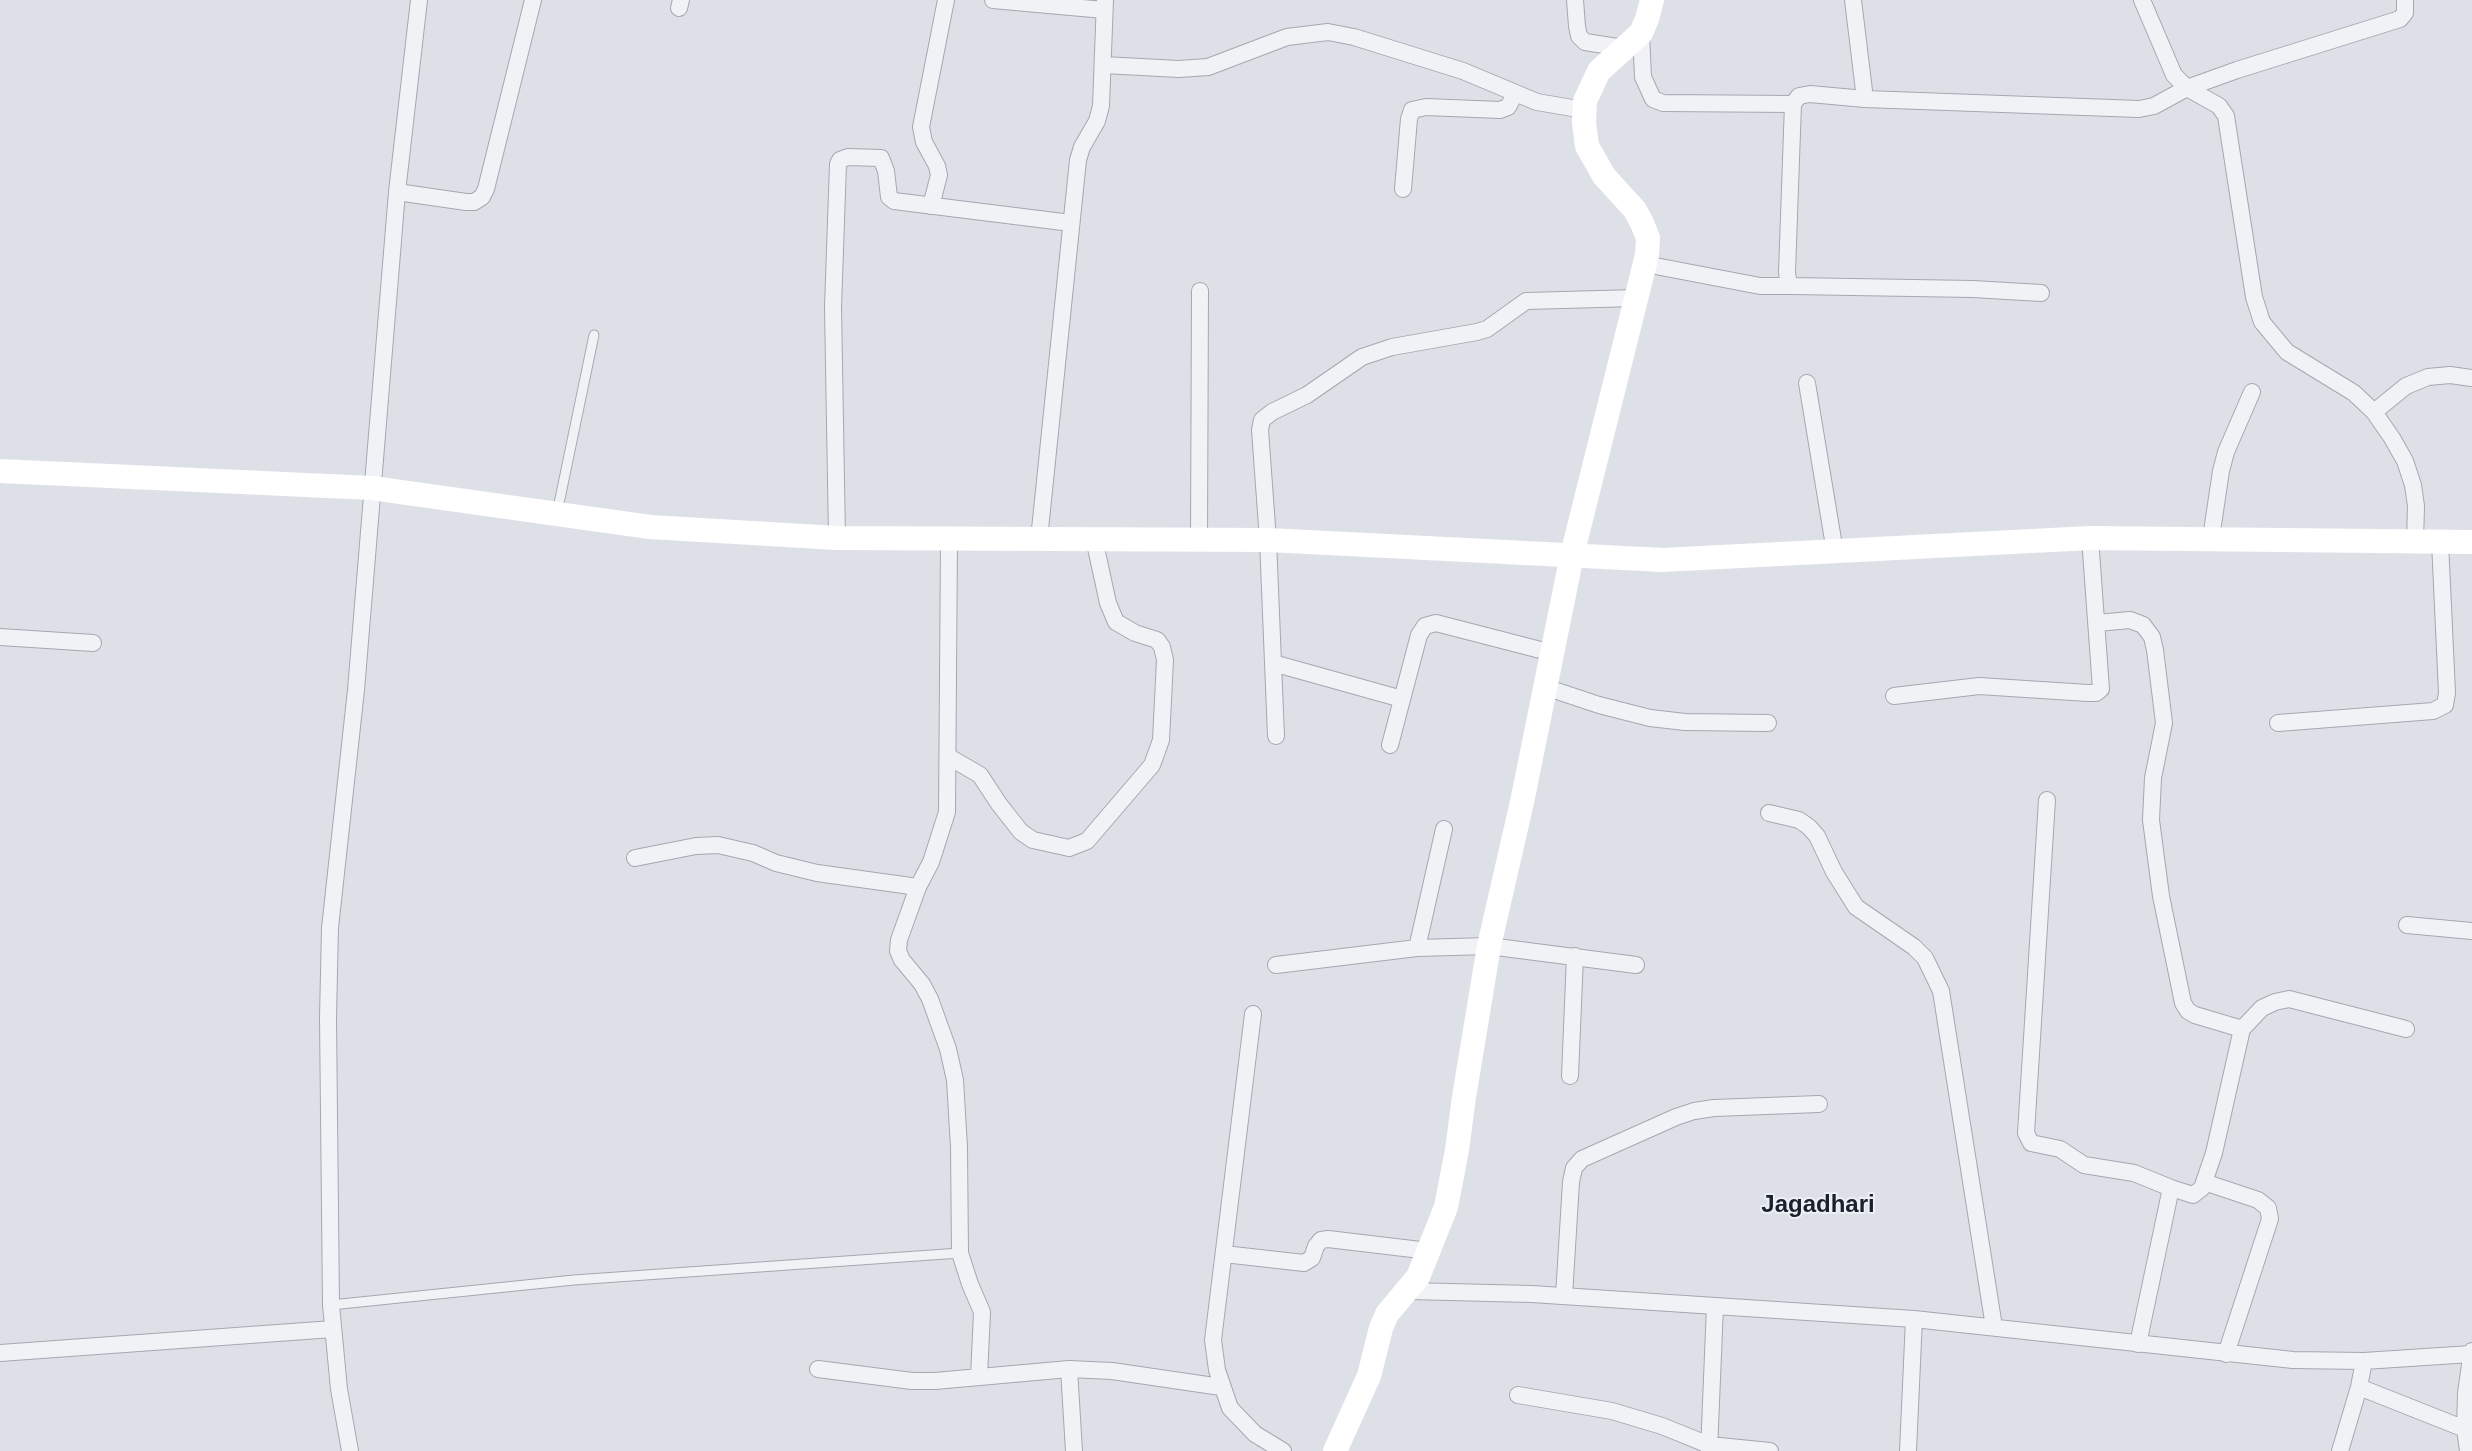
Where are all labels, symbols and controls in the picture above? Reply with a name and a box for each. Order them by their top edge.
district label: Jagadhari [1761,1191,1875,1219]

